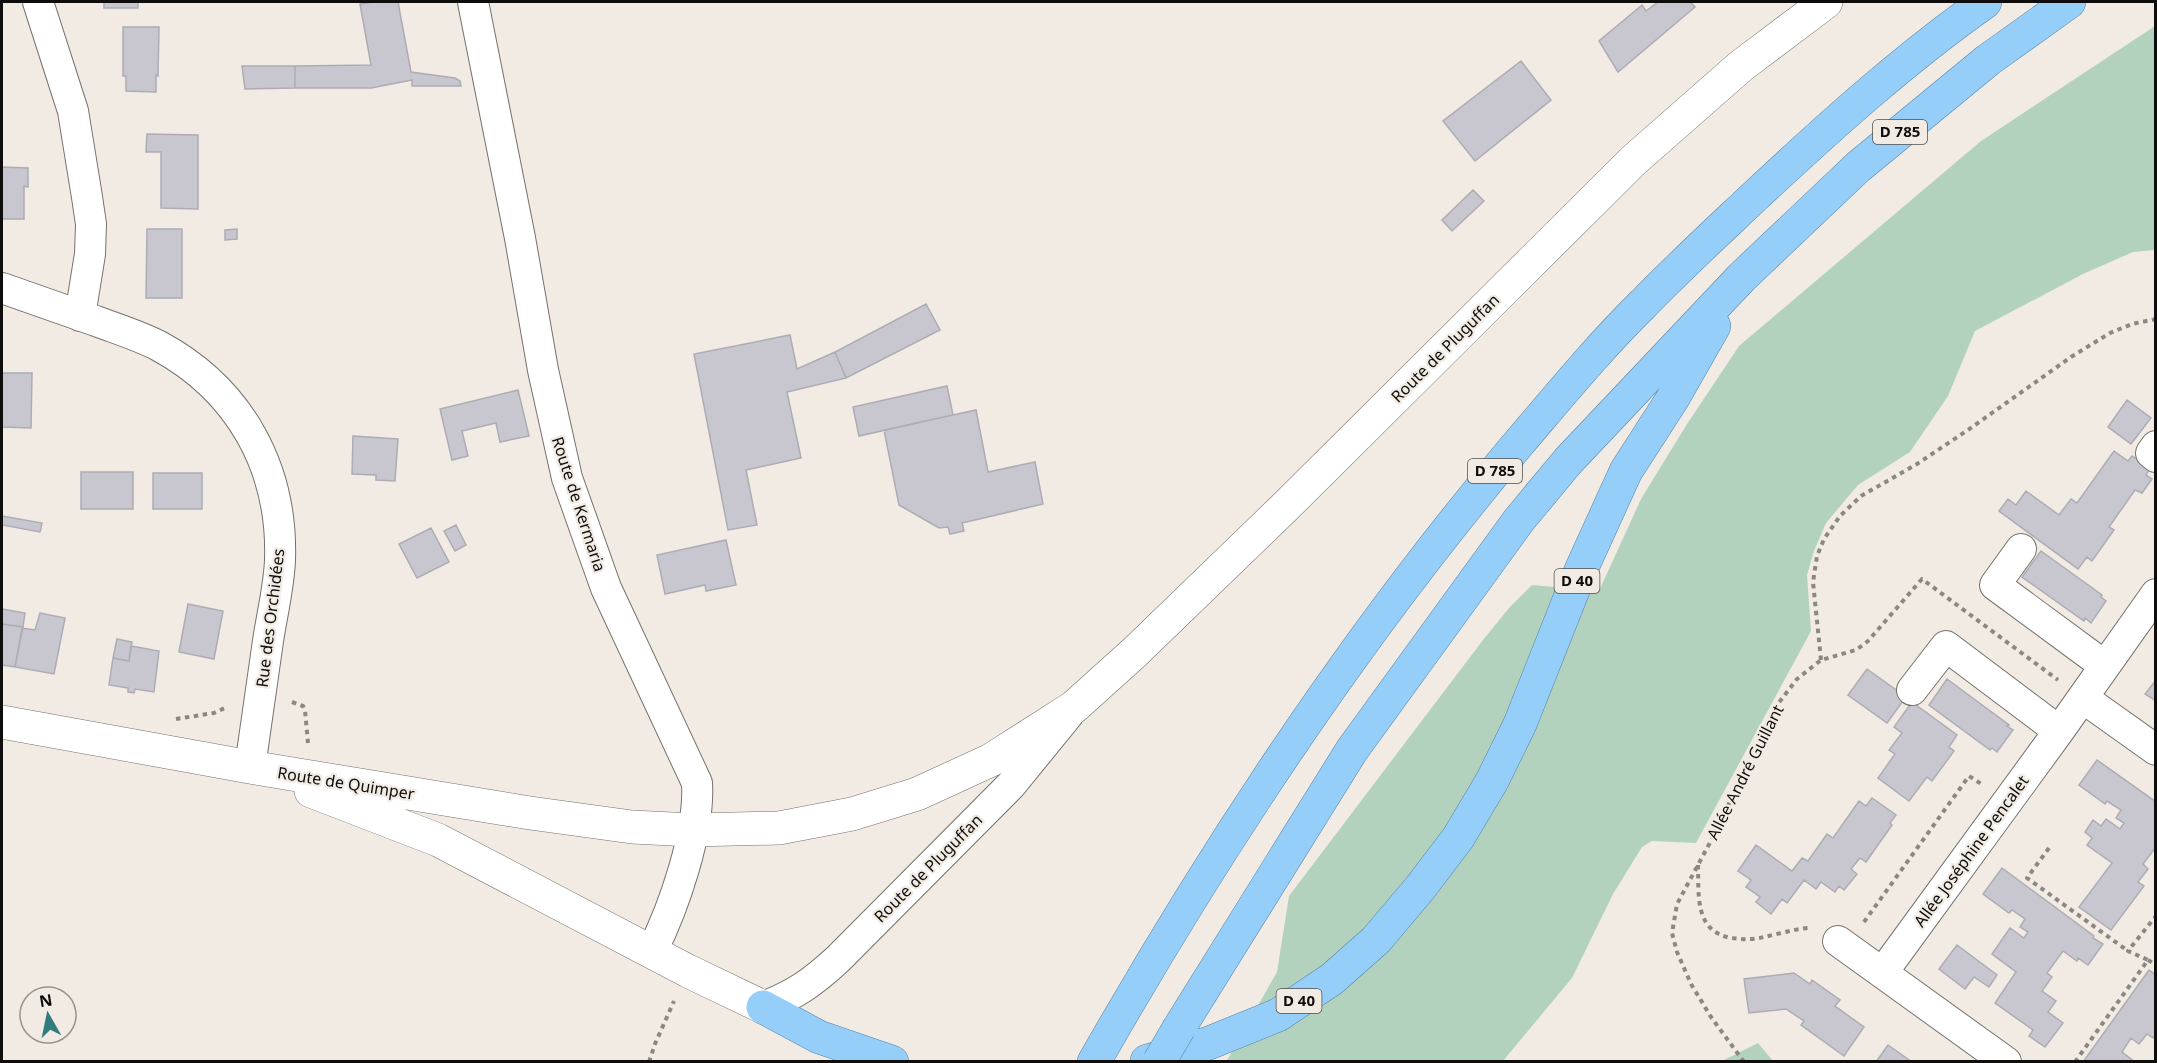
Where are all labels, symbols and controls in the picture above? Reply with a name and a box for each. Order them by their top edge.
road number: D 785 [1873,120,1927,144]
street label: Route de Pluguffan [1386,289,1504,407]
street label: Route de Kermaria [547,434,611,574]
road number: D 785 [1468,459,1522,483]
street label: Rue des Orchidées [251,547,289,689]
road number: D 40 [1554,569,1600,593]
street label: Allée André Guillant [1701,701,1789,843]
street label: Route de Quimper [276,761,416,805]
street label: Allée Joséphine Pencalet [1908,771,2034,931]
street label: Route de Pluguffan [869,809,987,927]
north arrow [18,985,78,1045]
text: N [38,988,54,1012]
road number: D 40 [1276,989,1322,1013]

